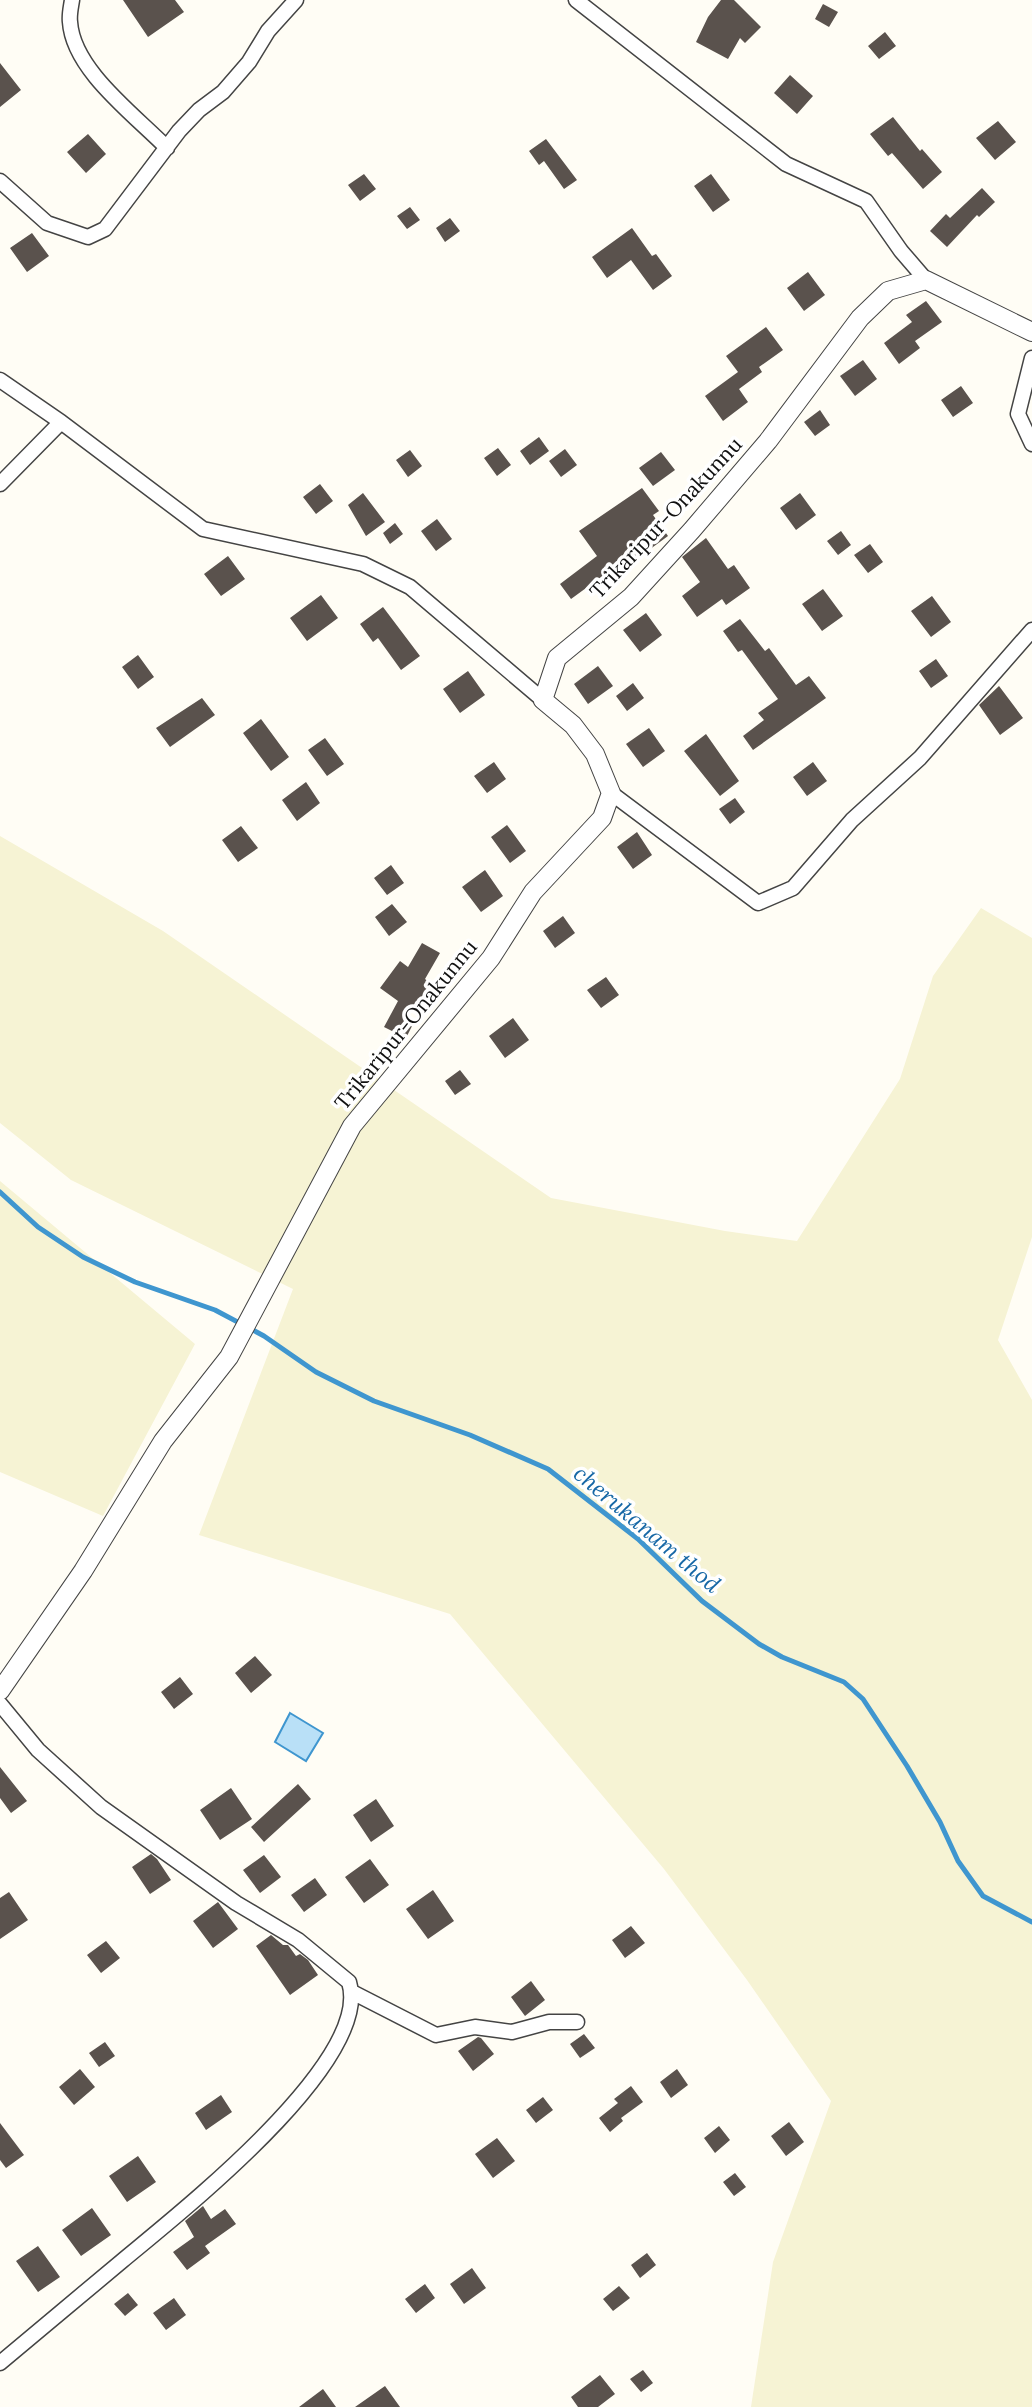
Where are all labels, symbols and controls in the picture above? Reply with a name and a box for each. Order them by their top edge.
street label: Trikaripur-Onakunnu [584,431,748,604]
street label: Trikaripur-Onakunnu [329,934,483,1115]
water label: cherukanam thod [568,1459,727,1599]

